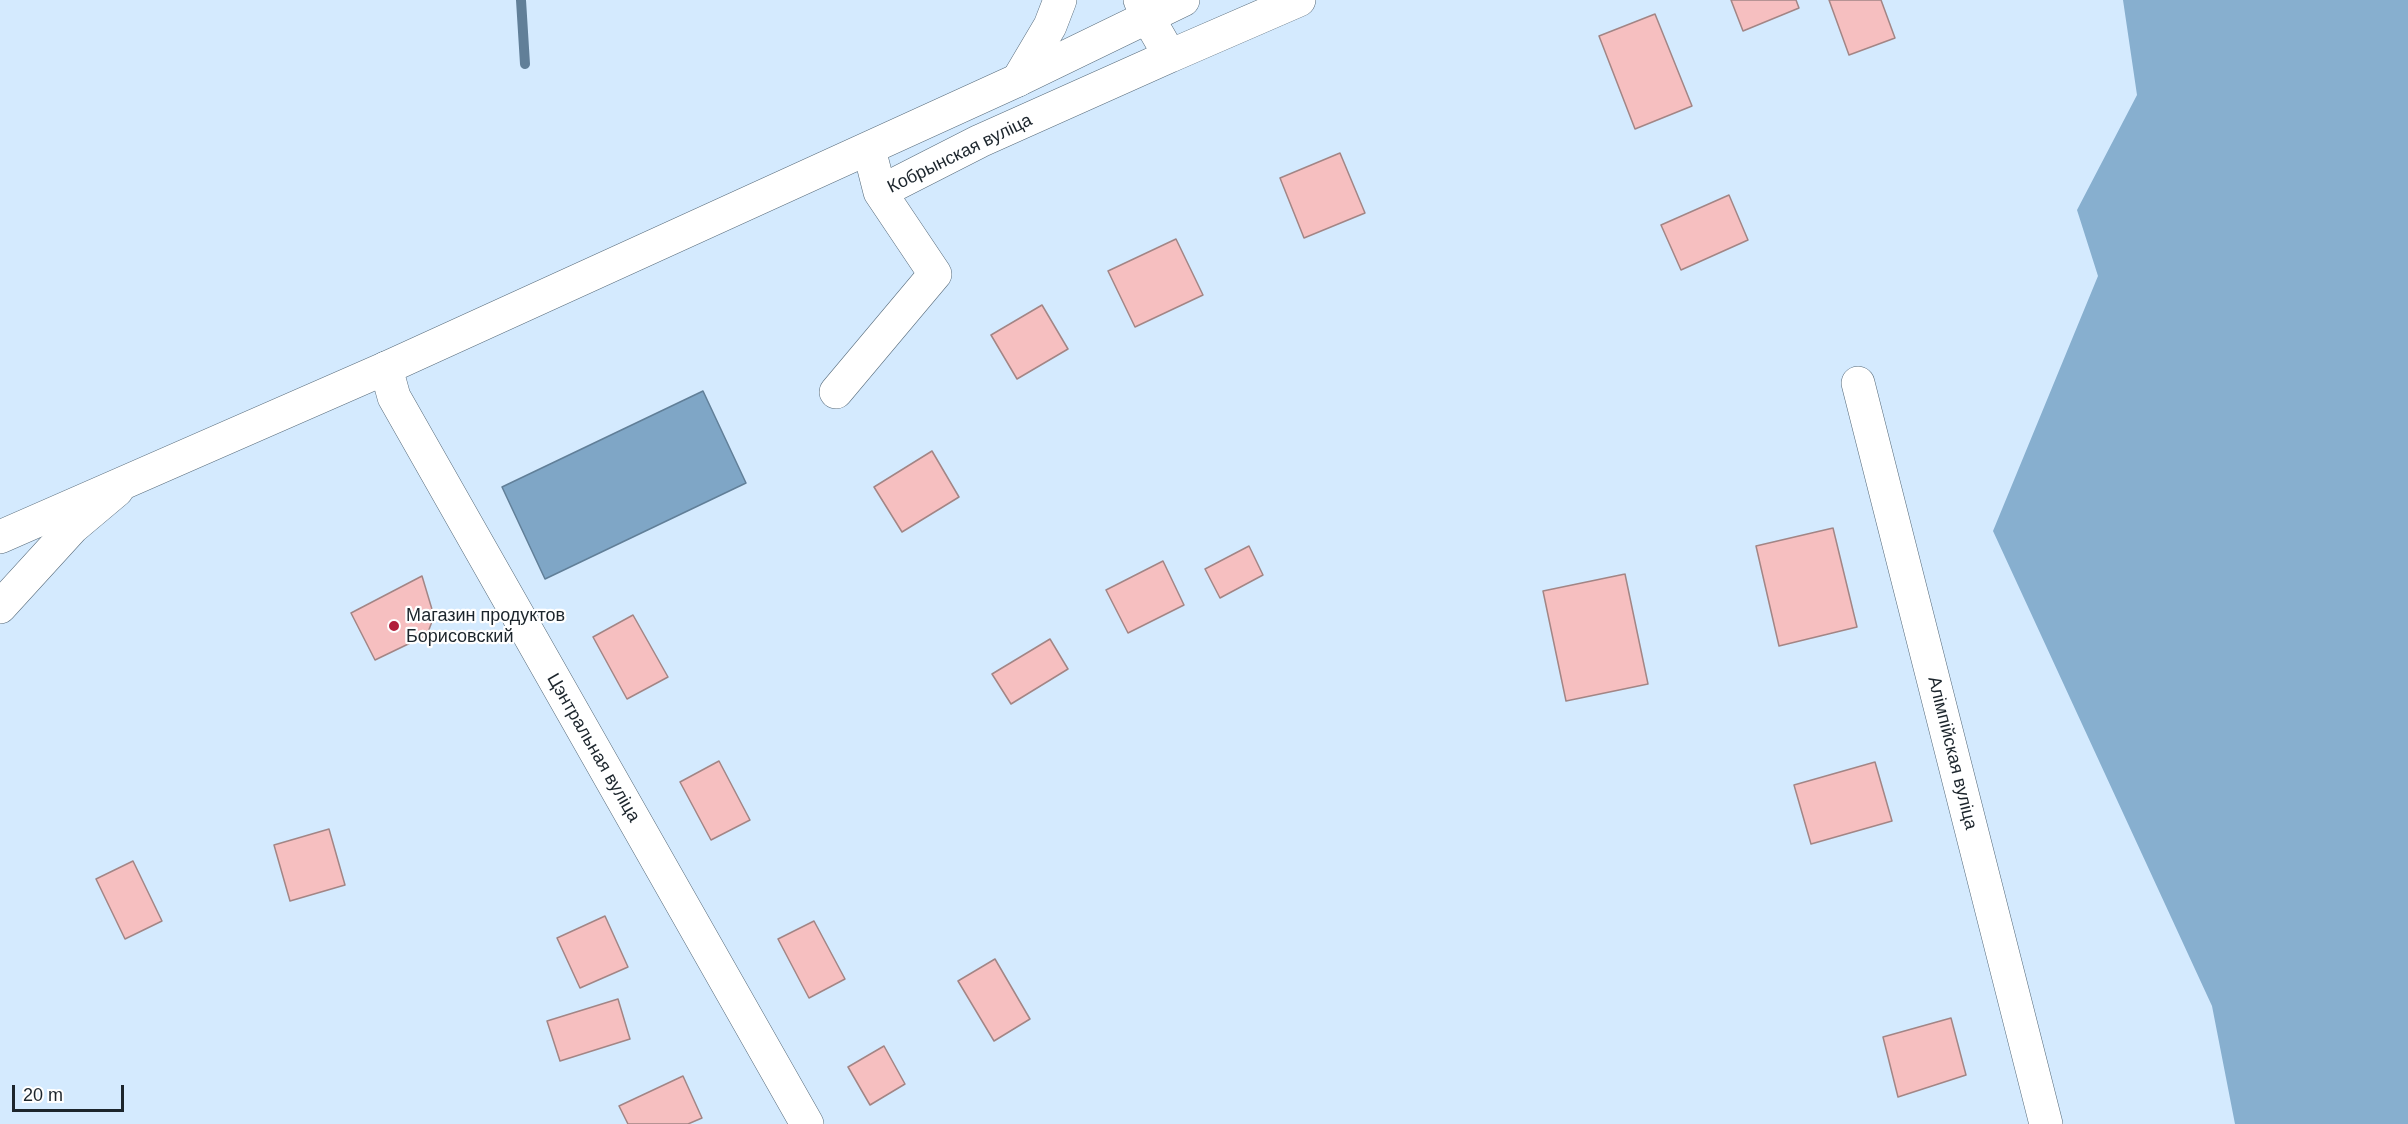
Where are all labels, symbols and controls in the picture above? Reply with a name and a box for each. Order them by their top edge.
street label: Кобрынская вуліца [884,110,1036,198]
place label: Магазин продуктов Борисовский [406,605,565,648]
marker: Магазин продуктов Борисовский [387,619,401,633]
street label: Цэнтральная вуліца [542,670,644,826]
street label: Алімпійская вуліца [1922,674,1982,832]
scale bar [15,1073,128,1111]
text: 20 m [23,1085,63,1105]

